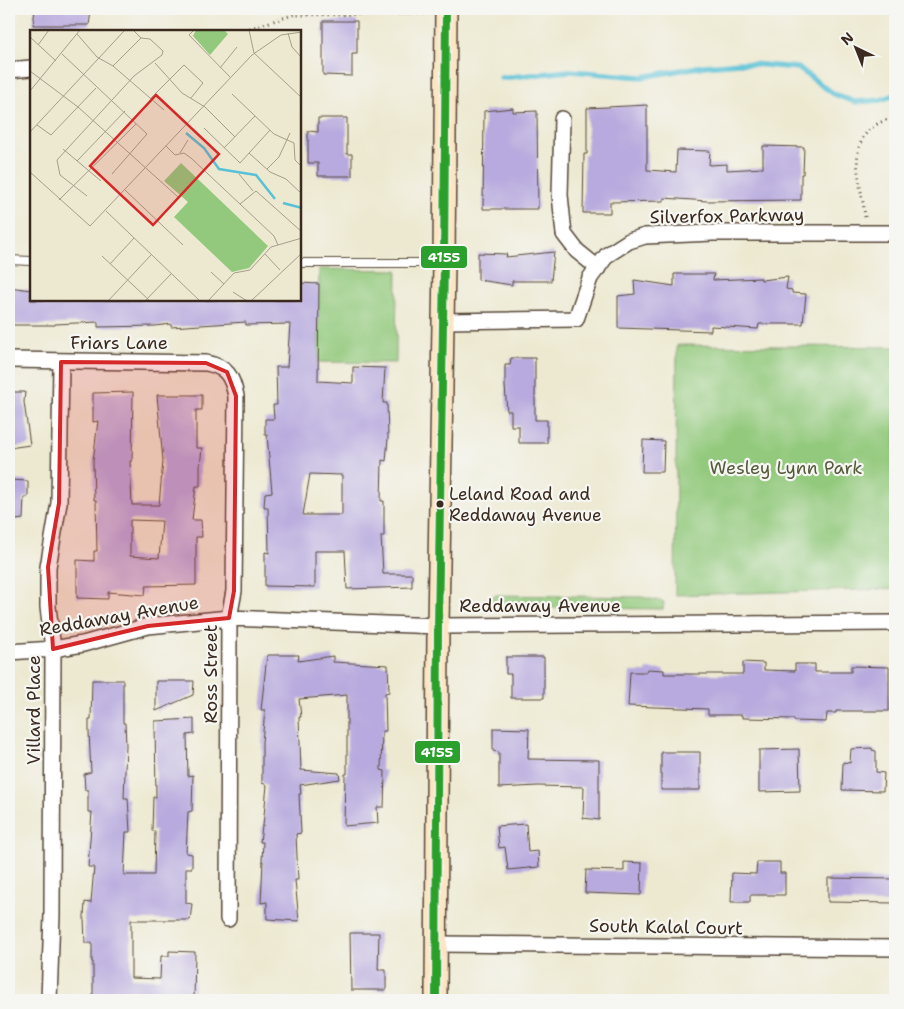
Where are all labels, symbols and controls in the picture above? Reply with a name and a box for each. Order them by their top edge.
north arrow [832,22,882,72]
text: N [837,28,857,49]
inset map [30,30,301,301]
street label: Silverfox Parkway [650,203,804,229]
line badge: 4155 [420,245,468,269]
text: 4155 [428,248,461,266]
street label: Friars Lane [70,331,168,355]
park label: Wesley Lynn Park [709,456,863,480]
place label: Leland Road and Reddaway Avenue [449,483,602,526]
marker: Leland Road and Reddaway Avenue [435,499,445,509]
street label: Reddaway Avenue [37,590,201,642]
street label: Reddaway Avenue [459,594,621,618]
street label: Ross Street [199,624,223,724]
street label: Villard Place [22,655,46,765]
line badge: 4155 [414,740,461,764]
text: 4155 [421,743,454,761]
street label: South Kalal Court [589,914,743,940]

